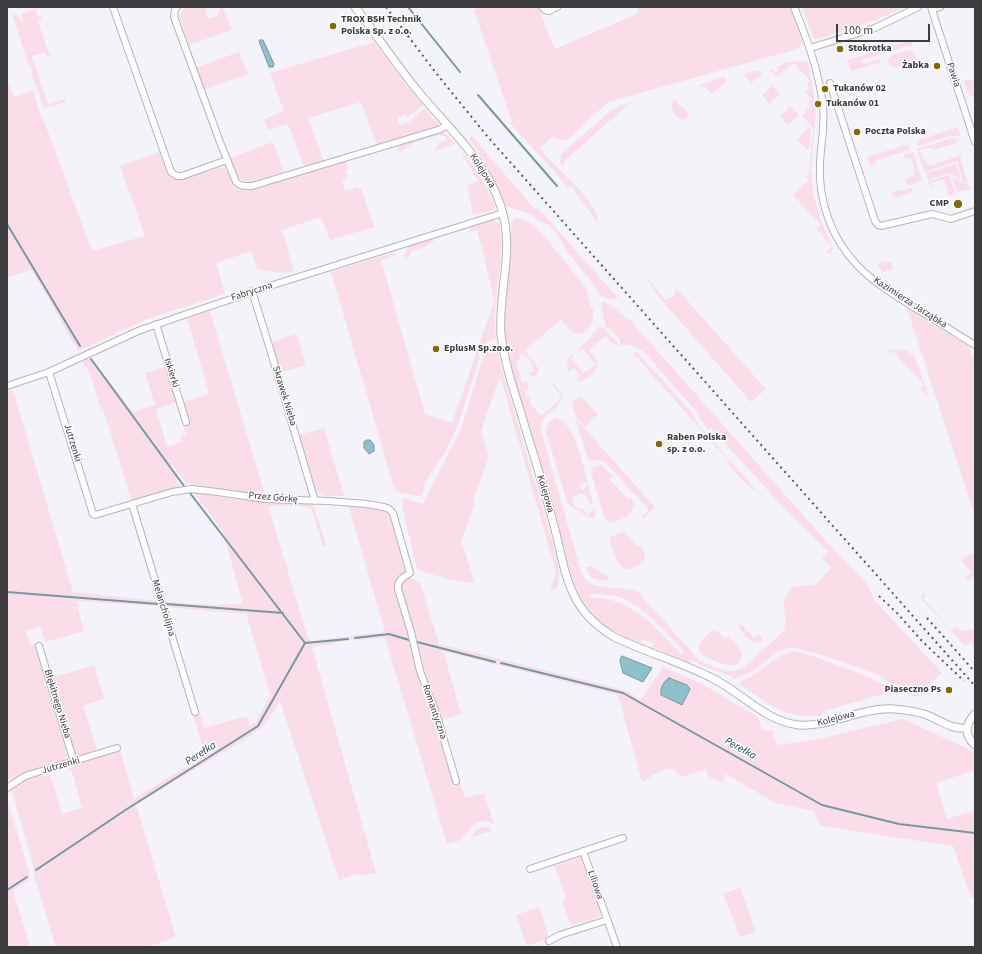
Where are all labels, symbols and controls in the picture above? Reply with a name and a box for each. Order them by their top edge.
place label: TROX BSH Technik Polska Sp. z o.o. [341,14,421,38]
scale bar [838,16,932,42]
marker: TROX BSH Technik Polska Sp. z o.o. [328,21,338,31]
text: 100 m [843,22,873,39]
place label: Stokrotka [848,43,892,55]
marker: Stokrotka [835,44,845,54]
place label: Żabka [902,60,929,72]
marker: Żabka [932,61,942,71]
street label: Pawia [943,61,963,89]
place label: Tukanów 02 [833,83,886,95]
marker: Tukanów 02 [820,84,830,94]
place label: Tukanów 01 [826,98,879,110]
marker: Tukanów 01 [813,99,823,109]
place label: Poczta Polska [865,126,926,138]
marker: Poczta Polska [852,127,862,137]
street label: Kolejowa [466,152,498,190]
place label: CMP [930,198,949,210]
marker: CMP [952,198,964,210]
street label: Kazimierza Jarząbka [871,275,949,331]
street label: Fabryczna [230,280,274,304]
place label: EplusM Sp.zo.o. [444,343,513,355]
marker: EplusM Sp.zo.o. [431,344,441,354]
street label: Iskierki [161,357,181,389]
street label: Skrawek Nieba [269,365,299,427]
street label: Jutrzenki [61,423,83,463]
place label: Raben Polska sp. z o.o. [667,432,726,456]
marker: Raben Polska sp. z o.o. [654,439,664,449]
street label: Kolejowa [534,474,556,514]
street label: Przez Górkę [248,490,298,506]
street label: Melancholijna [149,578,177,638]
street label: Błękitnego Nieba [41,668,73,740]
street label: Romantyczna [419,683,449,741]
place label: Piaseczno Ps [885,684,941,696]
marker: Piaseczno Ps [944,685,954,695]
street label: Kolejowa [816,708,856,730]
water label: Perełka [722,735,758,763]
water label: Perełka [183,739,219,769]
street label: Jutrzenki [41,755,81,777]
street label: Liliowa [584,869,606,901]

